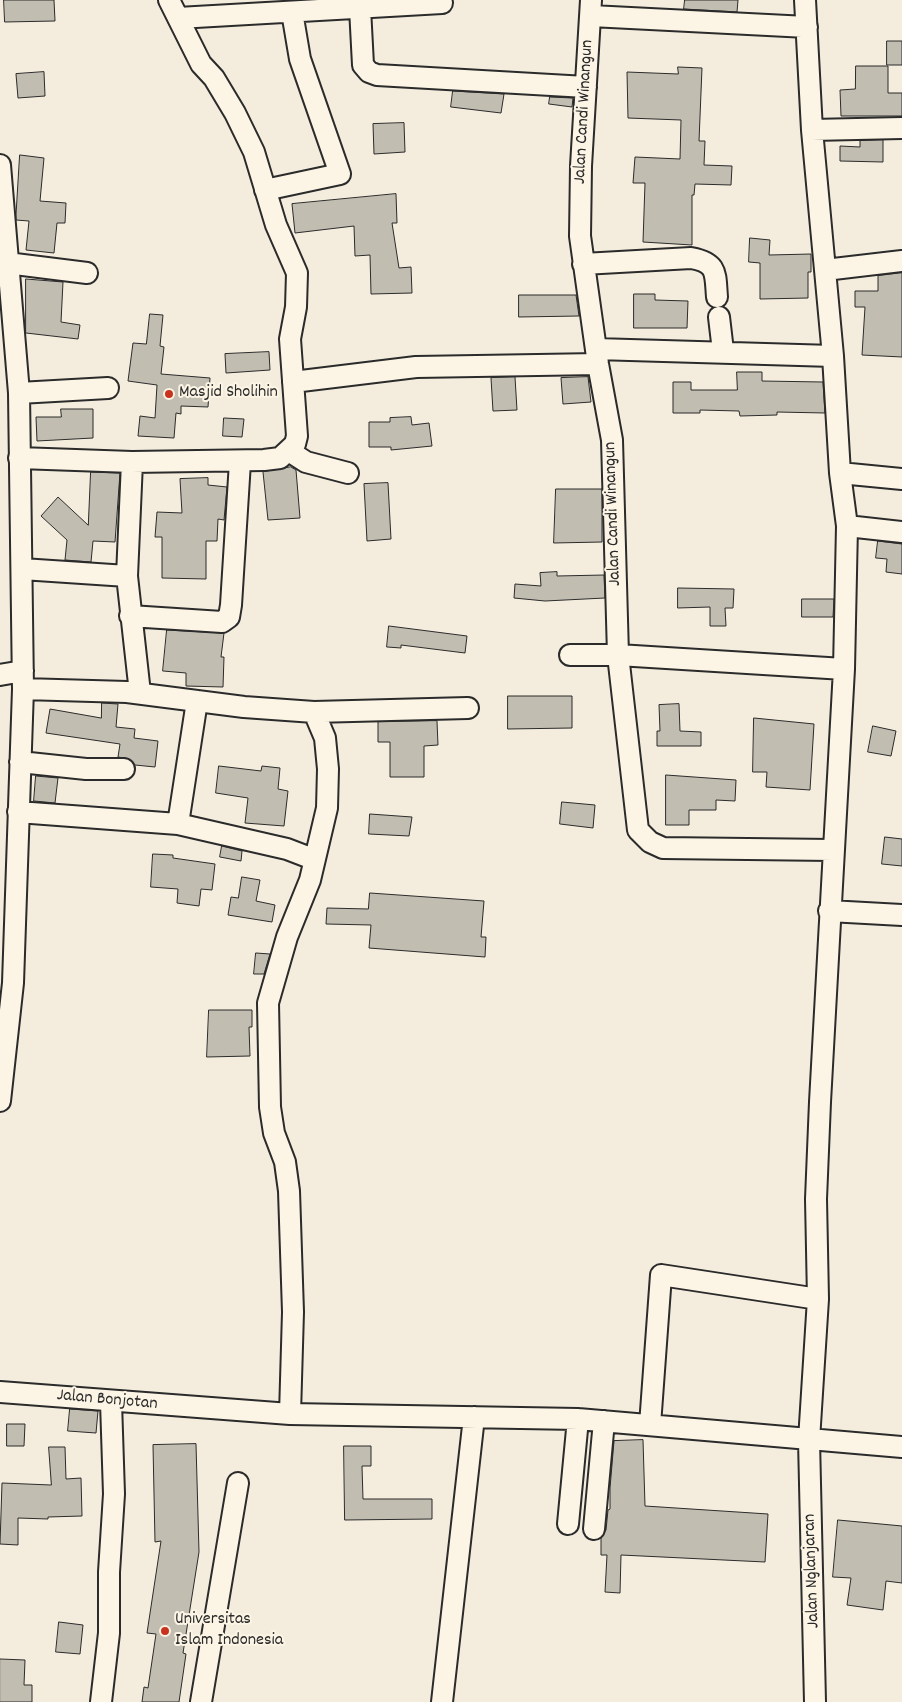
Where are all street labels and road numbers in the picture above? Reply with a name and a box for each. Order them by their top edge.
street label: Jalan Candi Winangun [570,39,600,185]
street label: Jalan Candi Winangun [601,442,627,586]
street label: Jalan Bonjotan [56,1386,158,1416]
street label: Jalan Nglanjaran [800,1513,826,1629]

